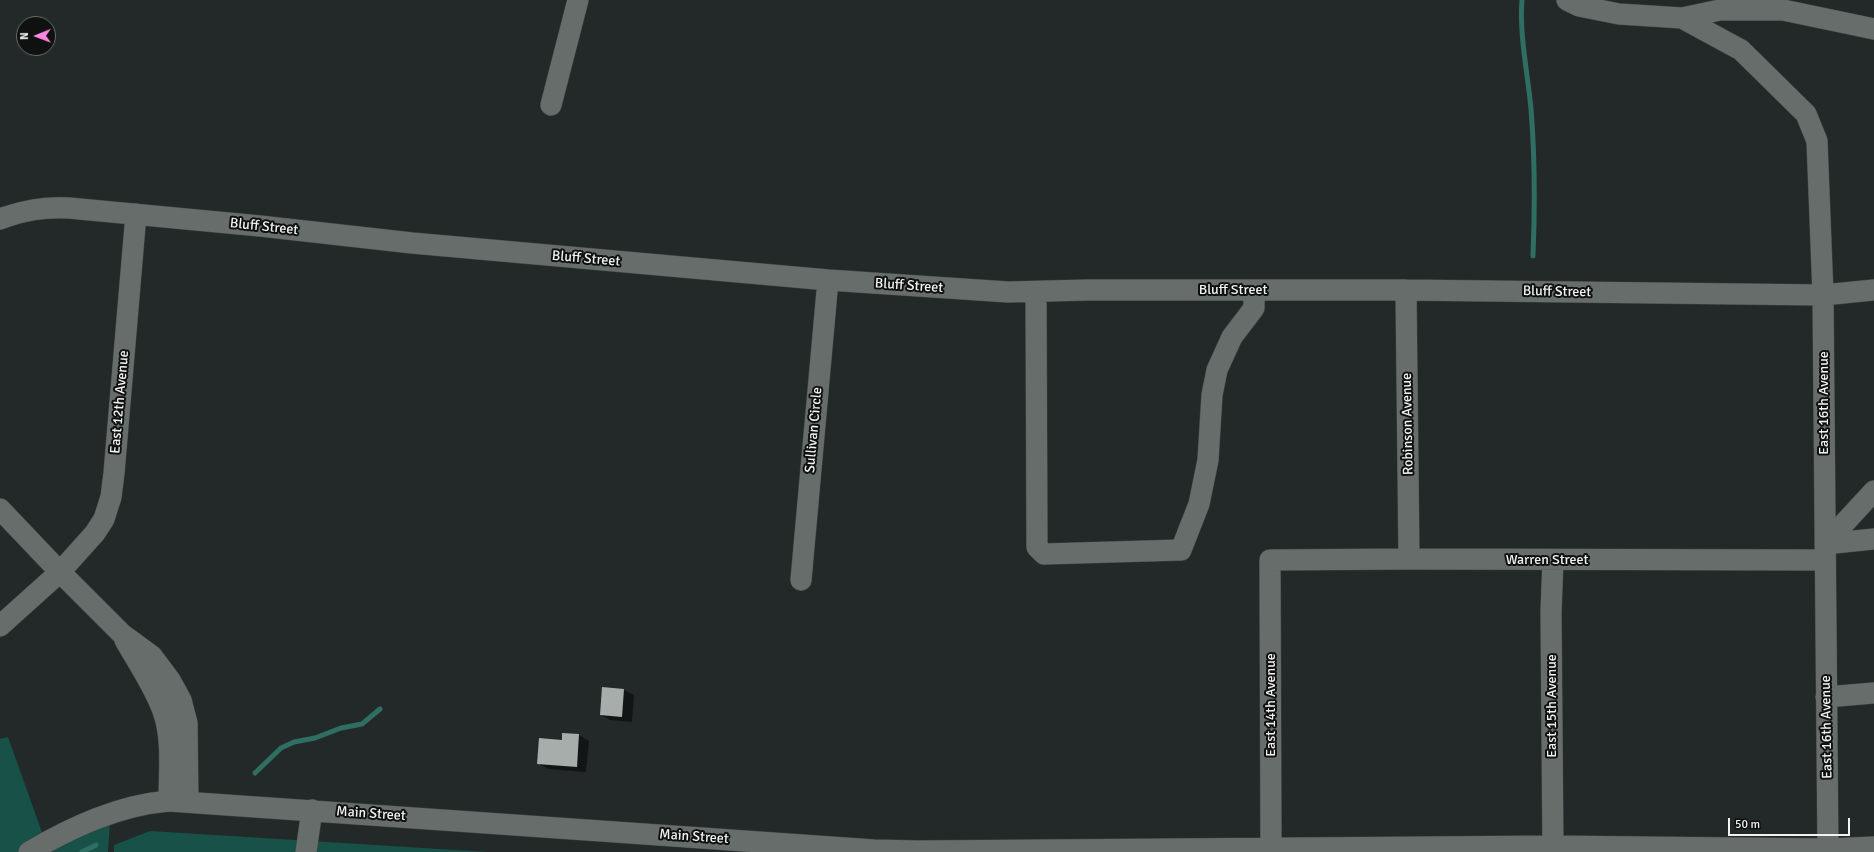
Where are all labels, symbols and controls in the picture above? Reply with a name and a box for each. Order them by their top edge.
north arrow [16,16,56,56]
text: N [18,32,31,40]
street label: Bluff Street [229,215,299,239]
street label: Bluff Street [551,248,621,270]
street label: Bluff Street [874,275,944,297]
street label: Bluff Street [1199,282,1267,298]
street label: Bluff Street [1523,283,1591,301]
street label: East 12th Avenue [107,350,133,454]
street label: East 16th Avenue [1816,351,1832,455]
street label: Robinson Avenue [1399,373,1417,475]
street label: Sullivan Circle [802,386,826,474]
street label: Warren Street [1506,552,1588,568]
street label: East 14th Avenue [1263,653,1279,757]
street label: East 15th Avenue [1544,654,1560,758]
street label: East 16th Avenue [1818,675,1836,779]
street label: Main Street [336,803,406,825]
scale bar [1730,810,1852,836]
text: 50 m [1735,817,1760,832]
street label: Main Street [659,826,729,848]

